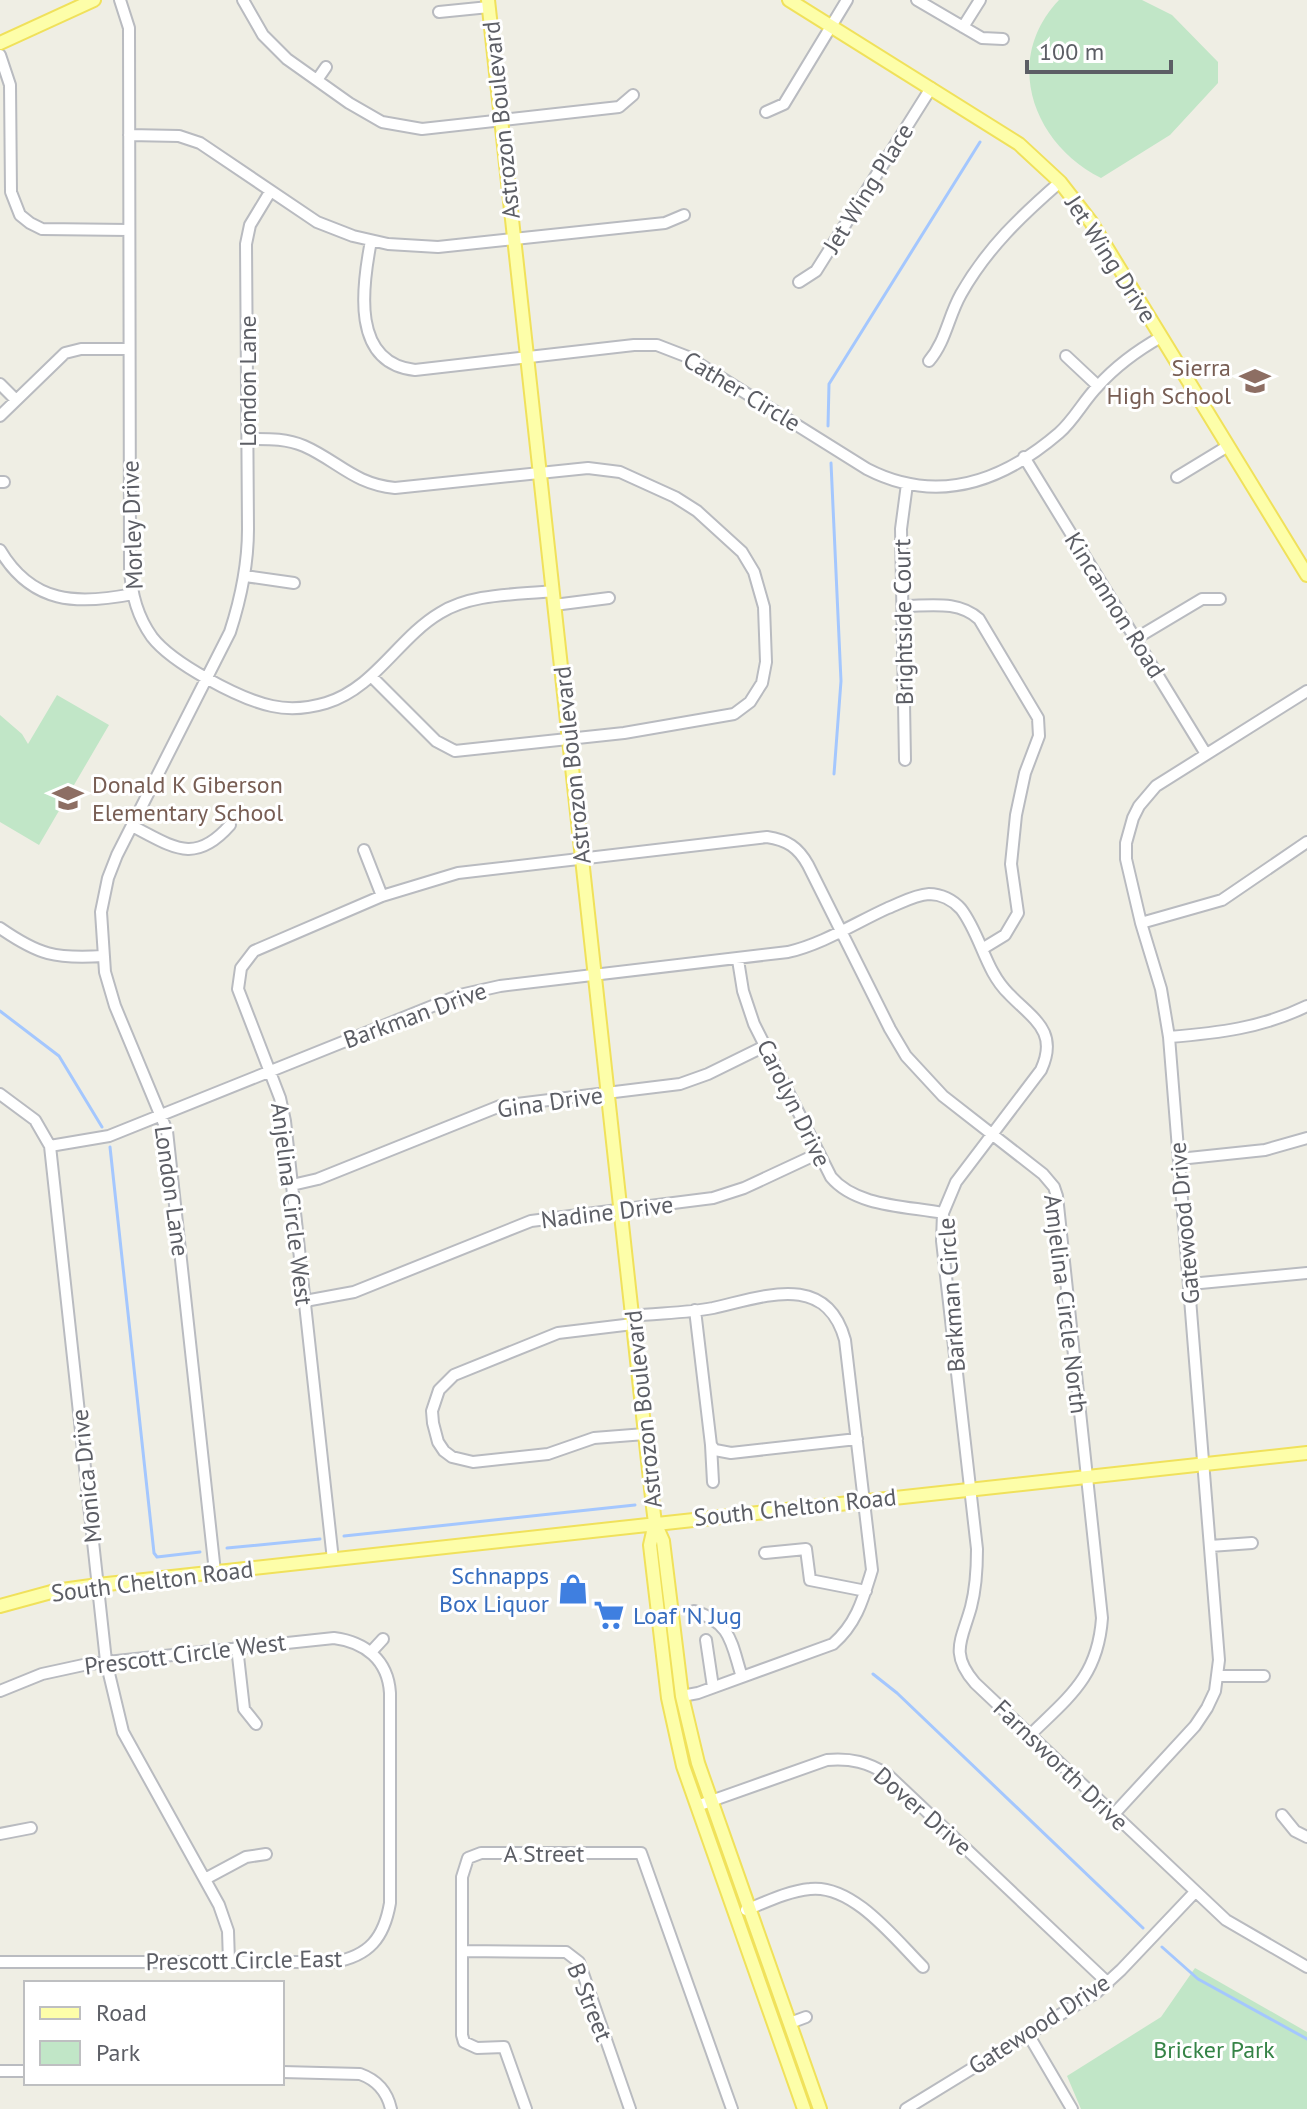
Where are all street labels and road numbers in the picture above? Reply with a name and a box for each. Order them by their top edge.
street label: Astrozon Boulevard [475,20,527,220]
street label: Jet Wing Place [815,118,920,259]
street label: Jet Wing Drive [1058,189,1164,329]
street label: London Lane [232,315,263,447]
street label: Cather Circle [678,344,806,438]
street label: Morley Drive [114,460,150,590]
street label: Kincannon Road [1058,526,1172,684]
street label: Brightside Court [886,538,920,706]
street label: Astrozon Boulevard [546,665,598,865]
street label: Barkman Drive [339,975,491,1055]
street label: Carolyn Drive [750,1034,838,1172]
street label: Gina Drive [495,1079,605,1125]
street label: Anjelina Circle West [264,1101,320,1307]
street label: London Lane [148,1124,196,1258]
street label: Gatewood Drive [1161,1141,1207,1305]
street label: Nadine Drive [539,1189,675,1235]
street label: Amjelina Circle North [1037,1192,1095,1416]
street label: Barkman Circle [930,1217,972,1373]
street label: Astrozon Boulevard [617,1309,669,1509]
street label: Monica Drive [64,1408,108,1544]
street label: South Chelton Road [692,1481,898,1533]
street label: South Chelton Road [49,1553,255,1609]
street label: Prescott Circle West [83,1626,287,1682]
street label: Farnsworth Drive [987,1693,1135,1837]
street label: Dover Drive [868,1760,978,1862]
street label: A Street [504,1838,584,1869]
street label: Prescott Circle East [145,1943,343,1977]
street label: B Street [560,1958,620,2046]
street label: Gatewood Drive [962,1967,1116,2081]

